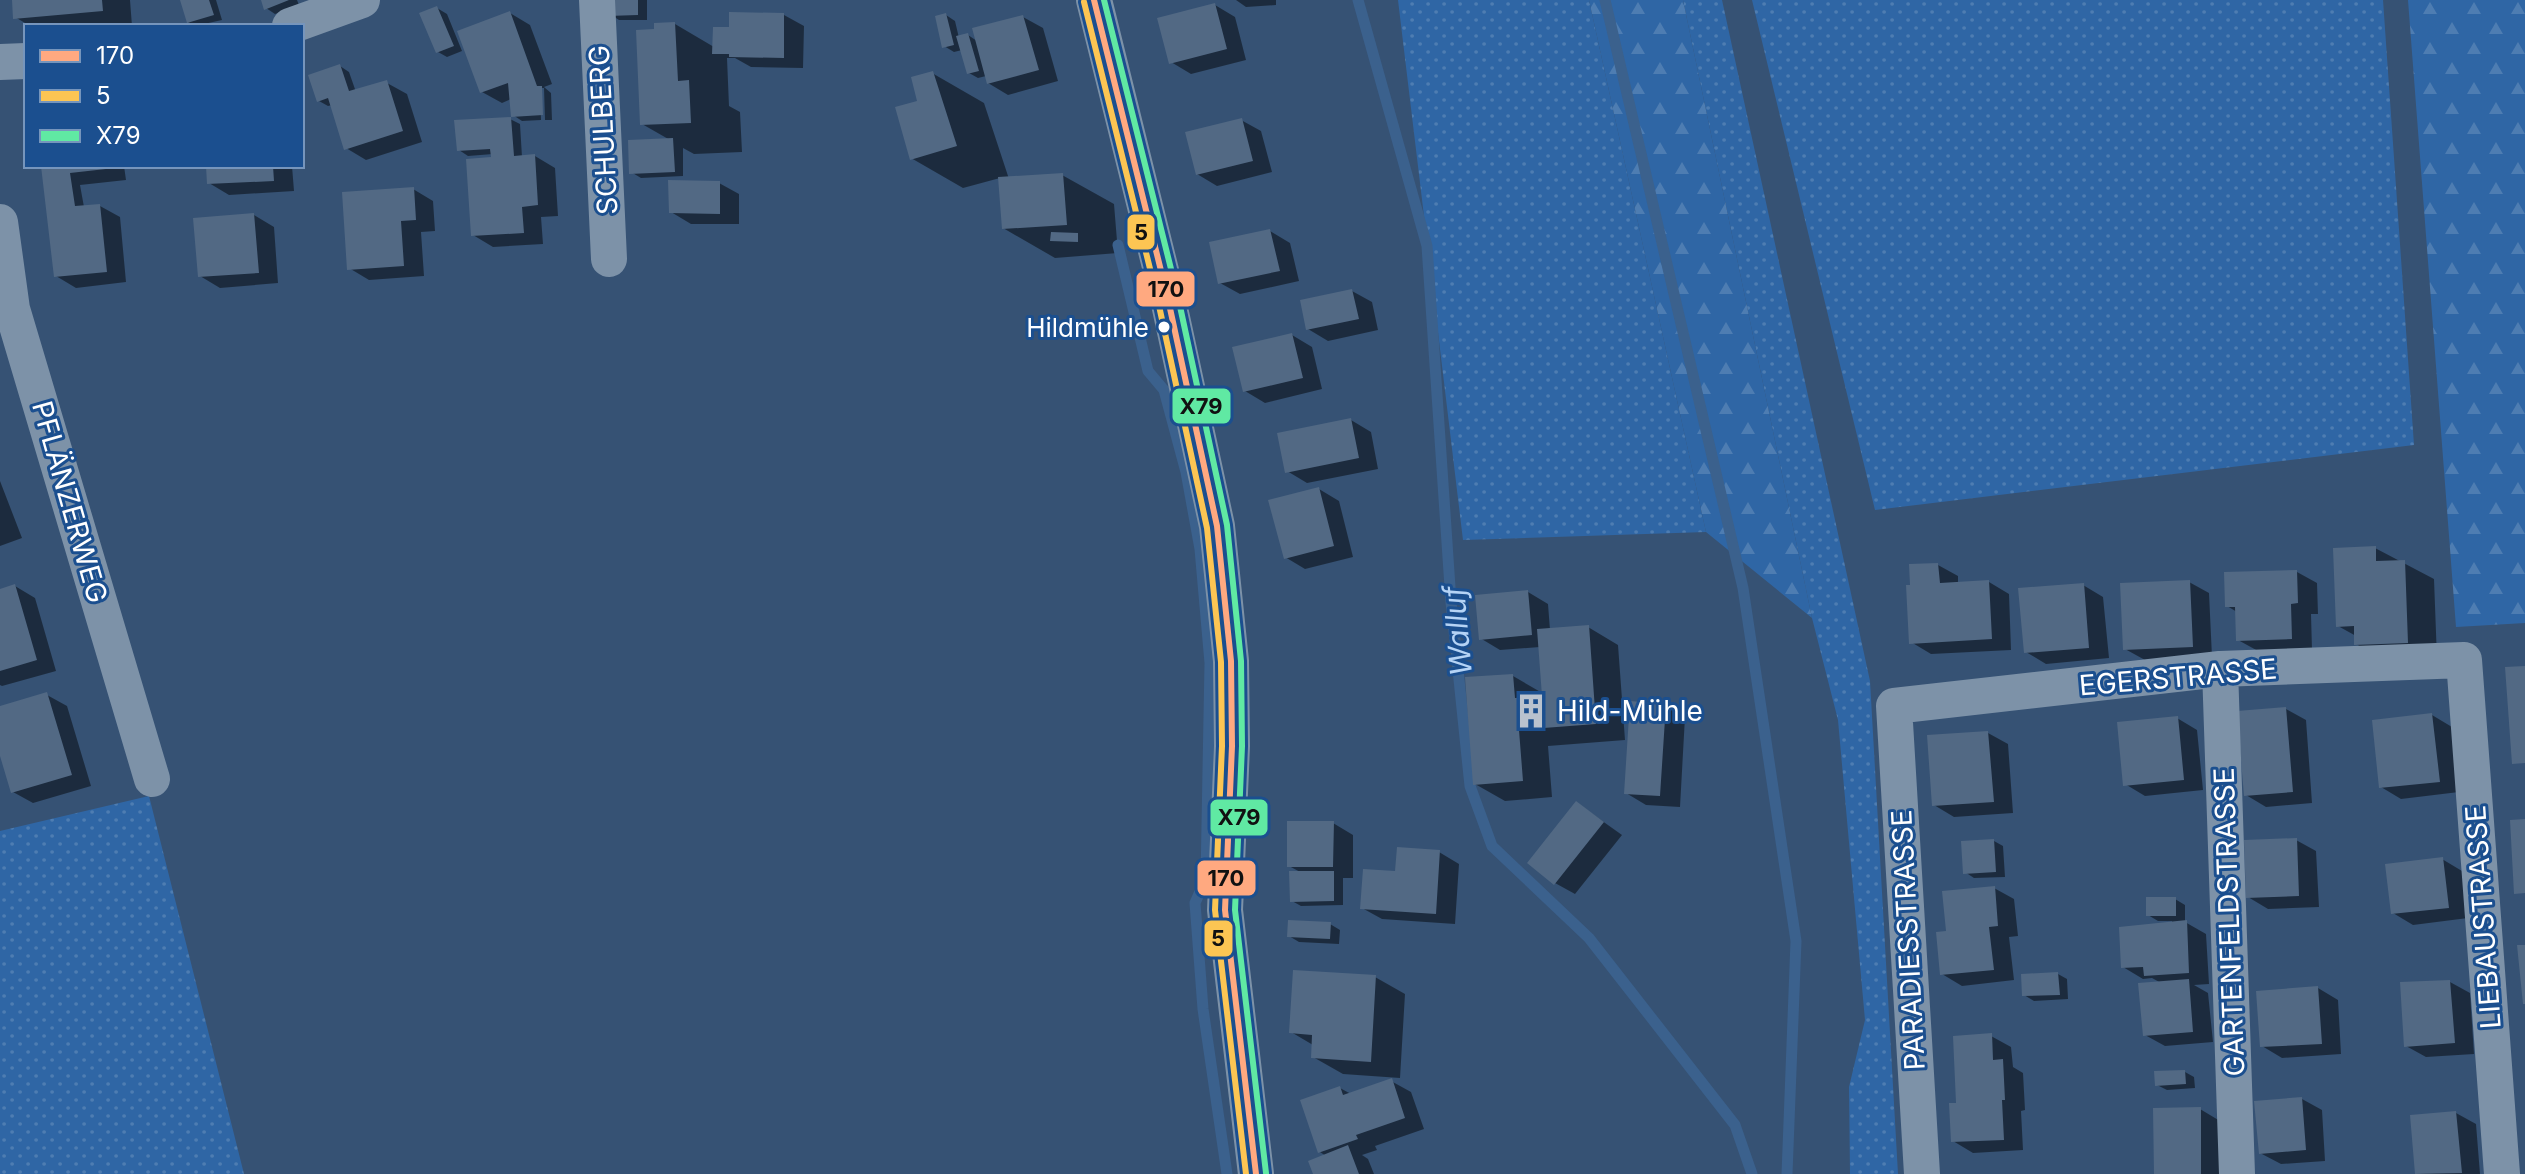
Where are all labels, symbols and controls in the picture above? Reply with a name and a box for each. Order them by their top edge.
legend [24,24,304,168]
text: 170 [96,41,134,70]
street label: SCHULBERG [582,44,624,216]
text: 5 [96,81,111,110]
text: X79 [96,121,141,150]
line badge: 5 [1126,213,1156,251]
text: 5 [1134,219,1148,245]
line badge: 170 [1135,270,1196,308]
text: 170 [1148,276,1184,302]
place label: Hildmühle [1026,312,1149,343]
marker: Hildmühle [1156,319,1172,335]
line badge: X79 [1171,387,1232,425]
text: X79 [1179,393,1223,419]
street label: PFLÄNZERWEG [25,397,115,607]
water label: Walluf [1435,582,1479,677]
street label: EGERSTRASSE [2078,651,2278,703]
building icon: Hild-Mühle [1512,692,1550,730]
place label: Hild-Mühle [1557,694,1703,728]
street label: GARTENFELDSTRASSE [2207,767,2251,1077]
line badge: X79 [1209,798,1269,837]
text: X79 [1217,804,1261,830]
street label: LIEBAUSTRASSE [2458,804,2508,1030]
street label: PARADIESSTRASSE [1884,809,1932,1071]
line badge: 170 [1196,859,1257,897]
text: 170 [1208,865,1244,891]
line badge: 5 [1203,919,1234,958]
text: 5 [1211,925,1225,951]

